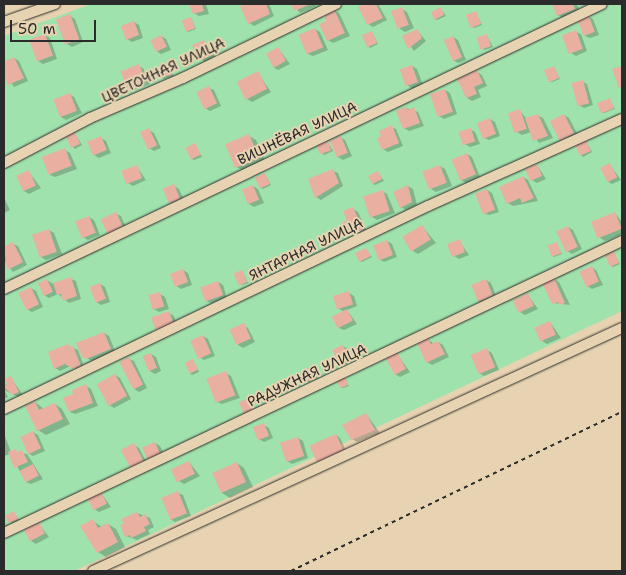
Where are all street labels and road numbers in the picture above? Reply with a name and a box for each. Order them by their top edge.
street label: ЦВЕТОЧНАЯ УЛИЦА [99,34,227,106]
street label: ВИШНЁВАЯ УЛИЦА [235,98,359,168]
street label: ЯНТАРНАЯ УЛИЦА [246,214,366,284]
street label: РАДУЖНАЯ УЛИЦА [245,340,369,410]

